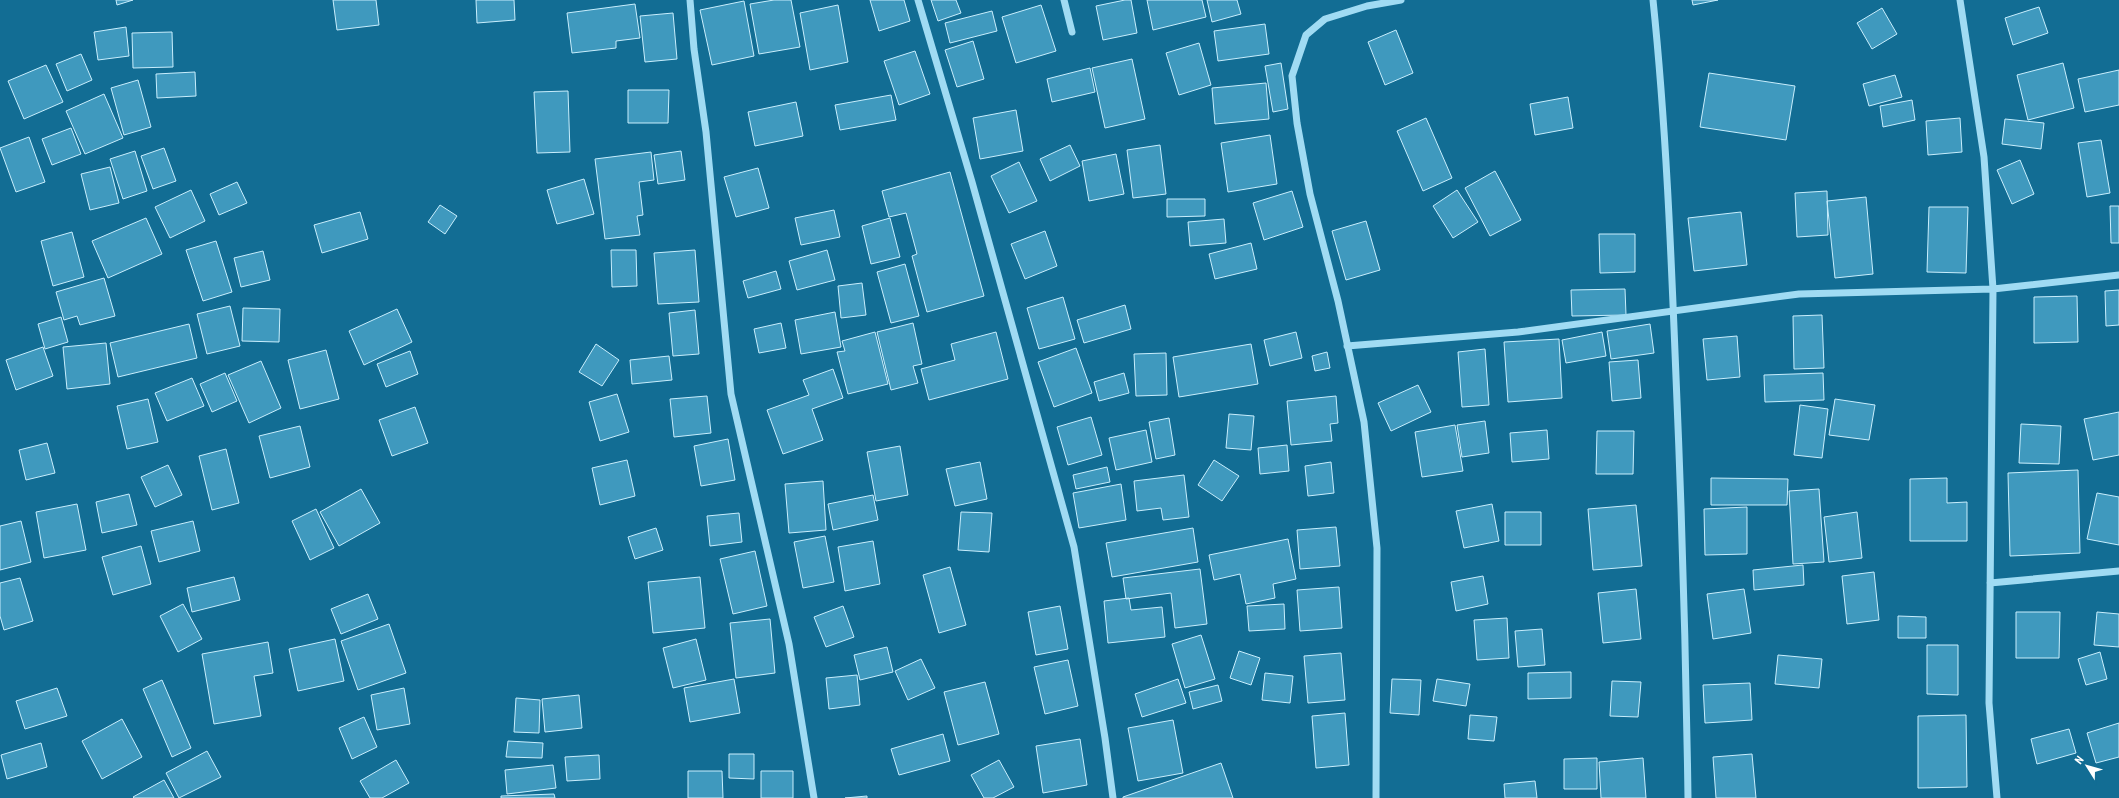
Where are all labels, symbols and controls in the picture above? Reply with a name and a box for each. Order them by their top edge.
north arrow [2067,746,2107,786]
text: N [2072,753,2087,767]

